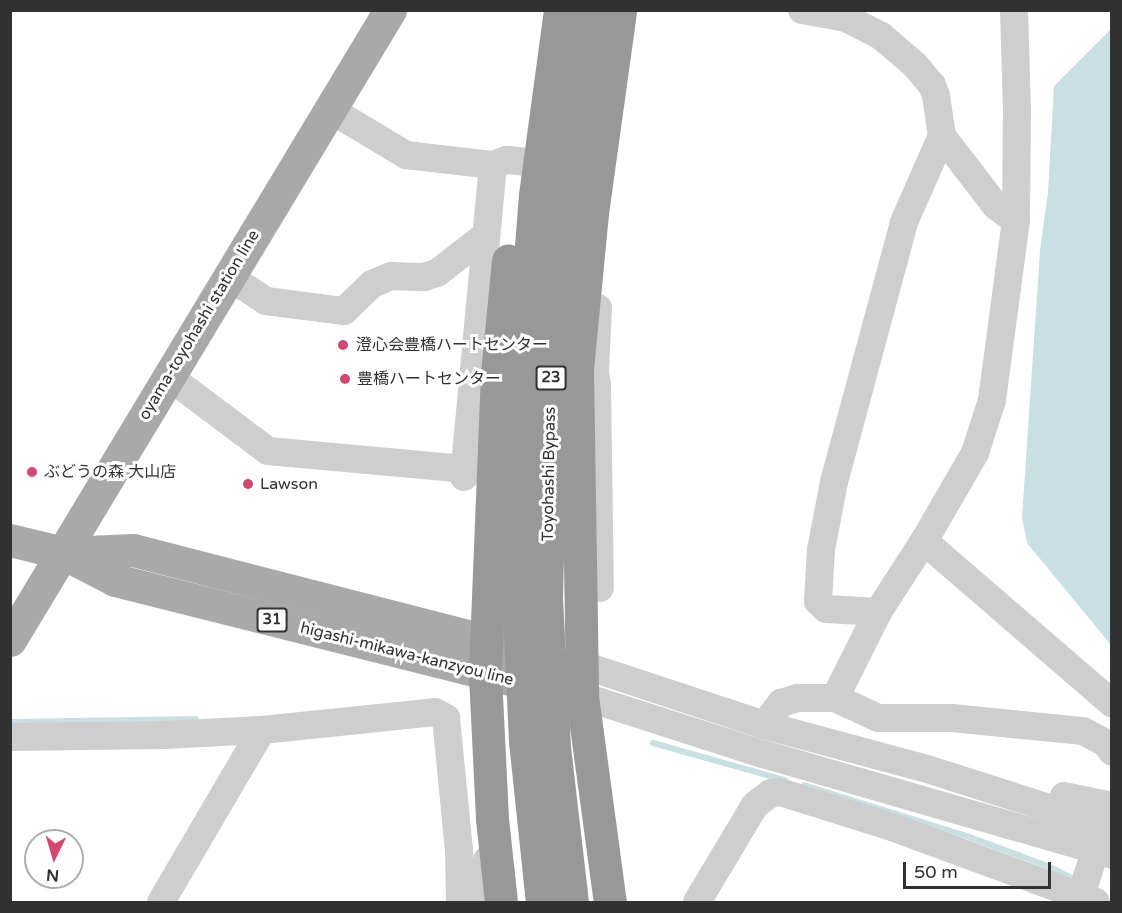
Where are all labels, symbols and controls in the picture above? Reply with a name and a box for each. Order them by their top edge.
street label: oyama-toyohashi station line [135,227,263,423]
place label: 澄心会豊橋ハートセンター [356,335,548,355]
marker: 澄心会豊橋ハートセンター [334,336,352,354]
road number: 23 [534,366,568,390]
place label: 豊橋ハートセンター [357,369,501,389]
marker: 豊橋ハートセンター [338,372,352,386]
street label: Toyohashi Bypass [538,406,560,542]
place label: ぶどうの森 大山店 [44,462,176,482]
marker: ぶどうの森 大山店 [25,465,39,479]
place label: Lawson [260,474,318,494]
marker: Lawson [241,477,255,491]
road number: 31 [256,608,288,632]
street label: higashi-mikawa-kanzyou line [298,618,516,690]
north arrow [24,829,84,889]
scale bar [906,850,1054,888]
text: 50 m [914,861,958,883]
text: N [45,864,60,885]

